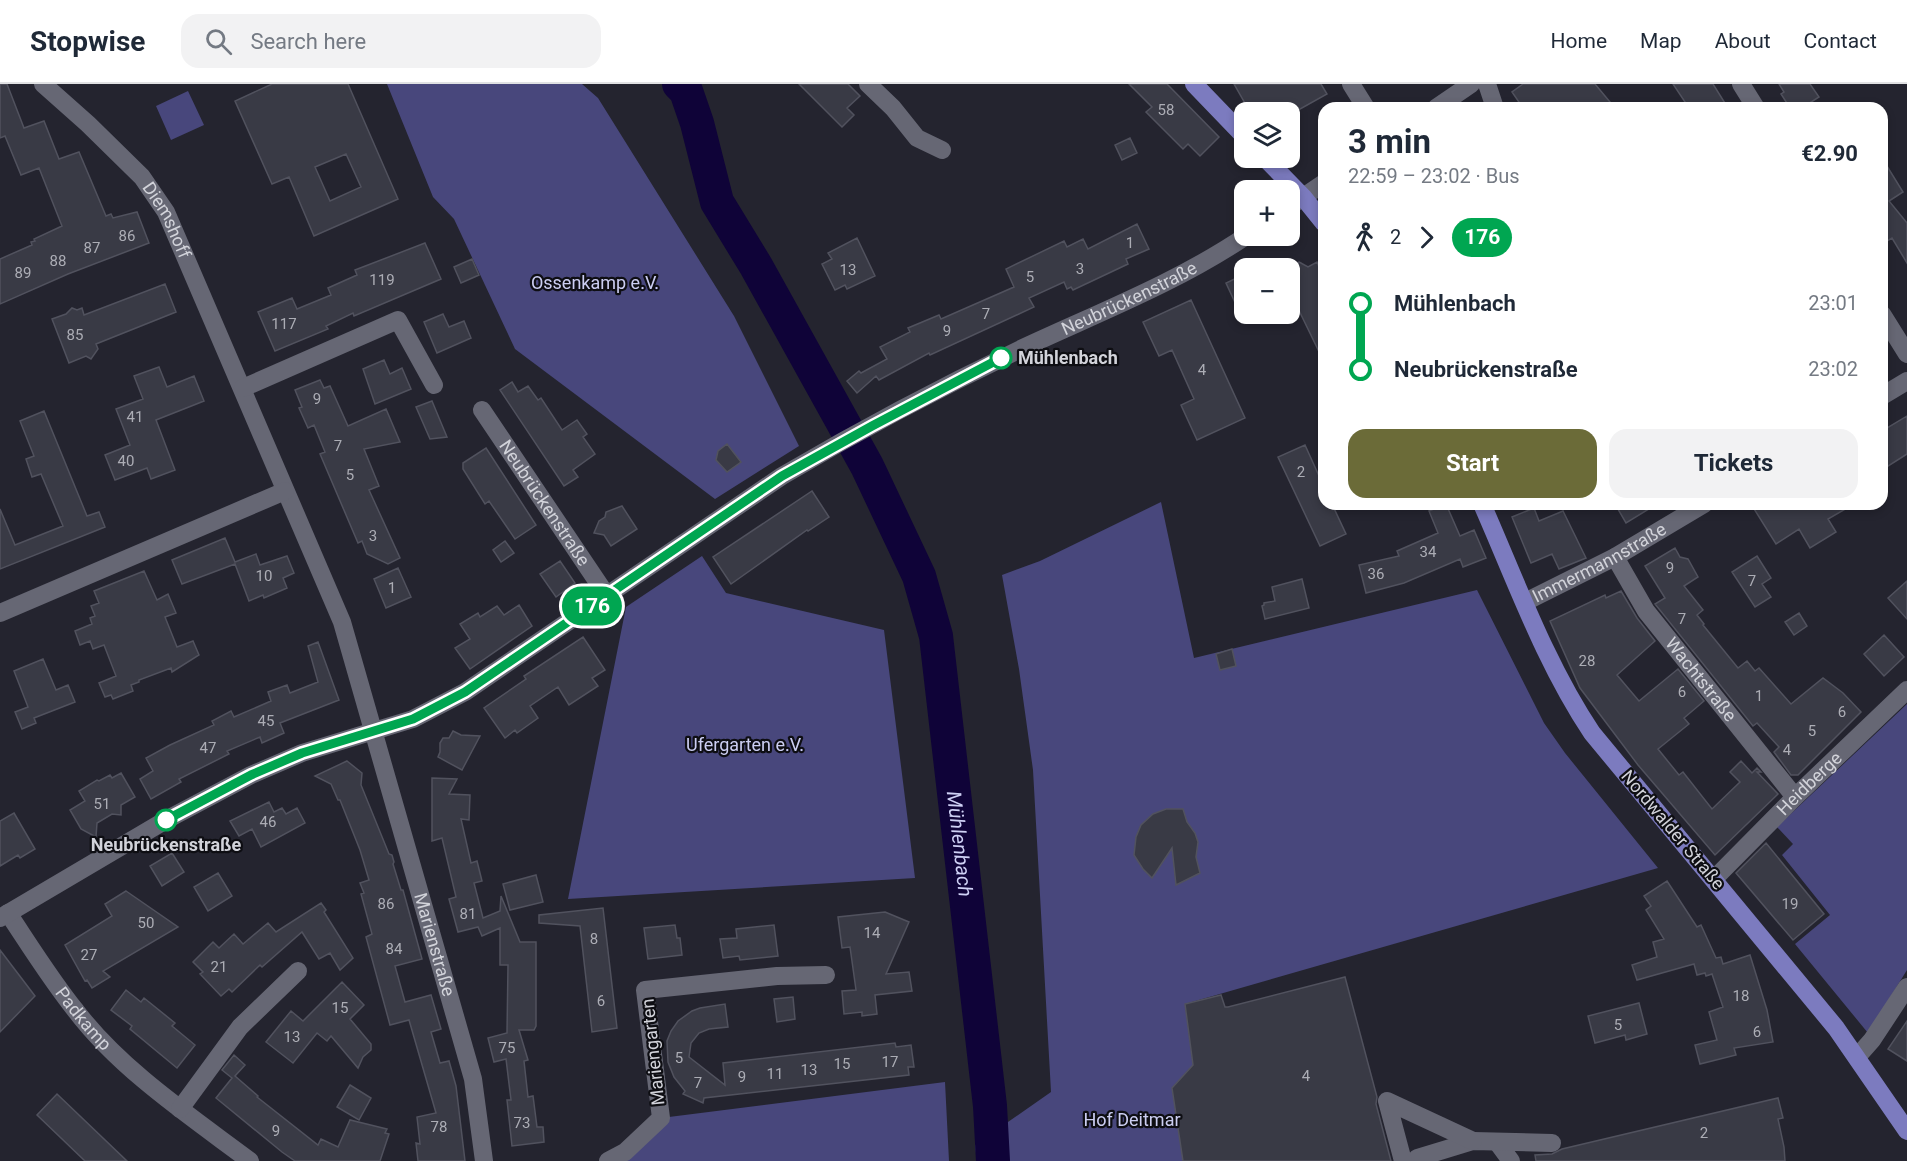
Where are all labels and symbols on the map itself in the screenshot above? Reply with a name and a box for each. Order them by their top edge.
house number: 58 [1158,101,1174,119]
street label: Diemshoff [138,178,196,262]
house number: 86 [119,227,135,245]
house number: 1 [1126,234,1134,252]
house number: 87 [84,239,100,257]
house number: 88 [50,252,66,270]
street label: Neubrückenstraße [1058,257,1200,339]
house number: 3 [1076,260,1084,278]
house number: 13 [840,261,856,279]
house number: 89 [15,264,31,282]
house number: 5 [1026,268,1034,286]
house number: 119 [369,271,395,289]
park label: Ossenkamp e.V. [531,272,659,293]
house number: 7 [982,305,990,323]
house number: 117 [271,315,297,333]
house number: 9 [943,322,951,340]
house number: 85 [67,326,83,344]
marker: Mühlenbach [990,347,1012,369]
place label: Mühlenbach [1018,347,1118,368]
house number: 4 [1198,361,1207,379]
house number: 9 [313,390,321,408]
house number: 41 [127,408,143,426]
street label: Neubrückenstraße [495,436,595,570]
house number: 7 [334,437,342,455]
house number: 40 [118,452,134,470]
house number: 2 [1297,463,1305,481]
house number: 5 [346,466,354,484]
street label: Immermannstraße [1529,518,1670,607]
house number: 3 [369,527,377,545]
house number: 34 [1420,543,1437,561]
house number: 9 [1666,559,1674,577]
house number: 36 [1368,565,1384,583]
house number: 10 [256,567,272,585]
house number: 7 [1748,572,1756,590]
house number: 1 [388,579,396,597]
line badge: 176 [558,586,626,626]
house number: 7 [1678,610,1686,628]
street label: Wachtstraße [1661,633,1741,725]
house number: 28 [1579,652,1595,670]
house number: 6 [1678,683,1686,701]
house number: 1 [1755,687,1763,705]
house number: 6 [1838,703,1846,721]
house number: 45 [258,712,274,730]
house number: 5 [1808,722,1816,740]
park label: Ufergarten e.V. [686,734,804,755]
house number: 47 [200,739,216,757]
house number: 4 [1783,741,1792,759]
street label: Heidberge [1772,747,1846,819]
street label: Nordwalder Straße [1617,766,1729,894]
water label: Mühlenbach [942,789,978,898]
house number: 51 [94,795,110,813]
marker: Neubrückenstraße [155,809,177,831]
house number: 46 [260,813,276,831]
place label: Neubrückenstraße [91,834,241,855]
street label: Marienstraße [410,890,460,998]
house number: 86 [378,895,394,913]
house number: 19 [1782,895,1798,913]
house number: 81 [460,905,476,923]
house number: 50 [138,914,154,932]
house number: 14 [864,924,881,942]
house number: 8 [590,930,598,948]
house number: 84 [386,940,403,958]
house number: 27 [81,946,97,964]
house number: 21 [211,958,227,976]
street label: Padkamp [51,983,116,1054]
house number: 18 [1733,987,1749,1005]
house number: 6 [597,992,605,1010]
street label: Mariengarten [636,998,669,1106]
house number: 15 [332,999,348,1017]
house number: 5 [1614,1016,1622,1034]
house number: 6 [1753,1023,1761,1041]
house number: 13 [284,1028,300,1046]
house number: 75 [499,1039,515,1057]
house number: 5 [675,1049,683,1067]
house number: 17 [882,1053,898,1071]
house number: 15 [834,1055,850,1073]
house number: 13 [801,1061,817,1079]
house number: 11 [767,1065,783,1083]
house number: 4 [1302,1067,1311,1085]
house number: 9 [738,1068,746,1086]
house number: 7 [694,1074,702,1092]
park label: Hof Deitmar [1083,1109,1181,1130]
house number: 73 [514,1114,530,1132]
house number: 78 [431,1118,447,1136]
house number: 9 [272,1122,280,1140]
house number: 2 [1700,1124,1708,1142]

